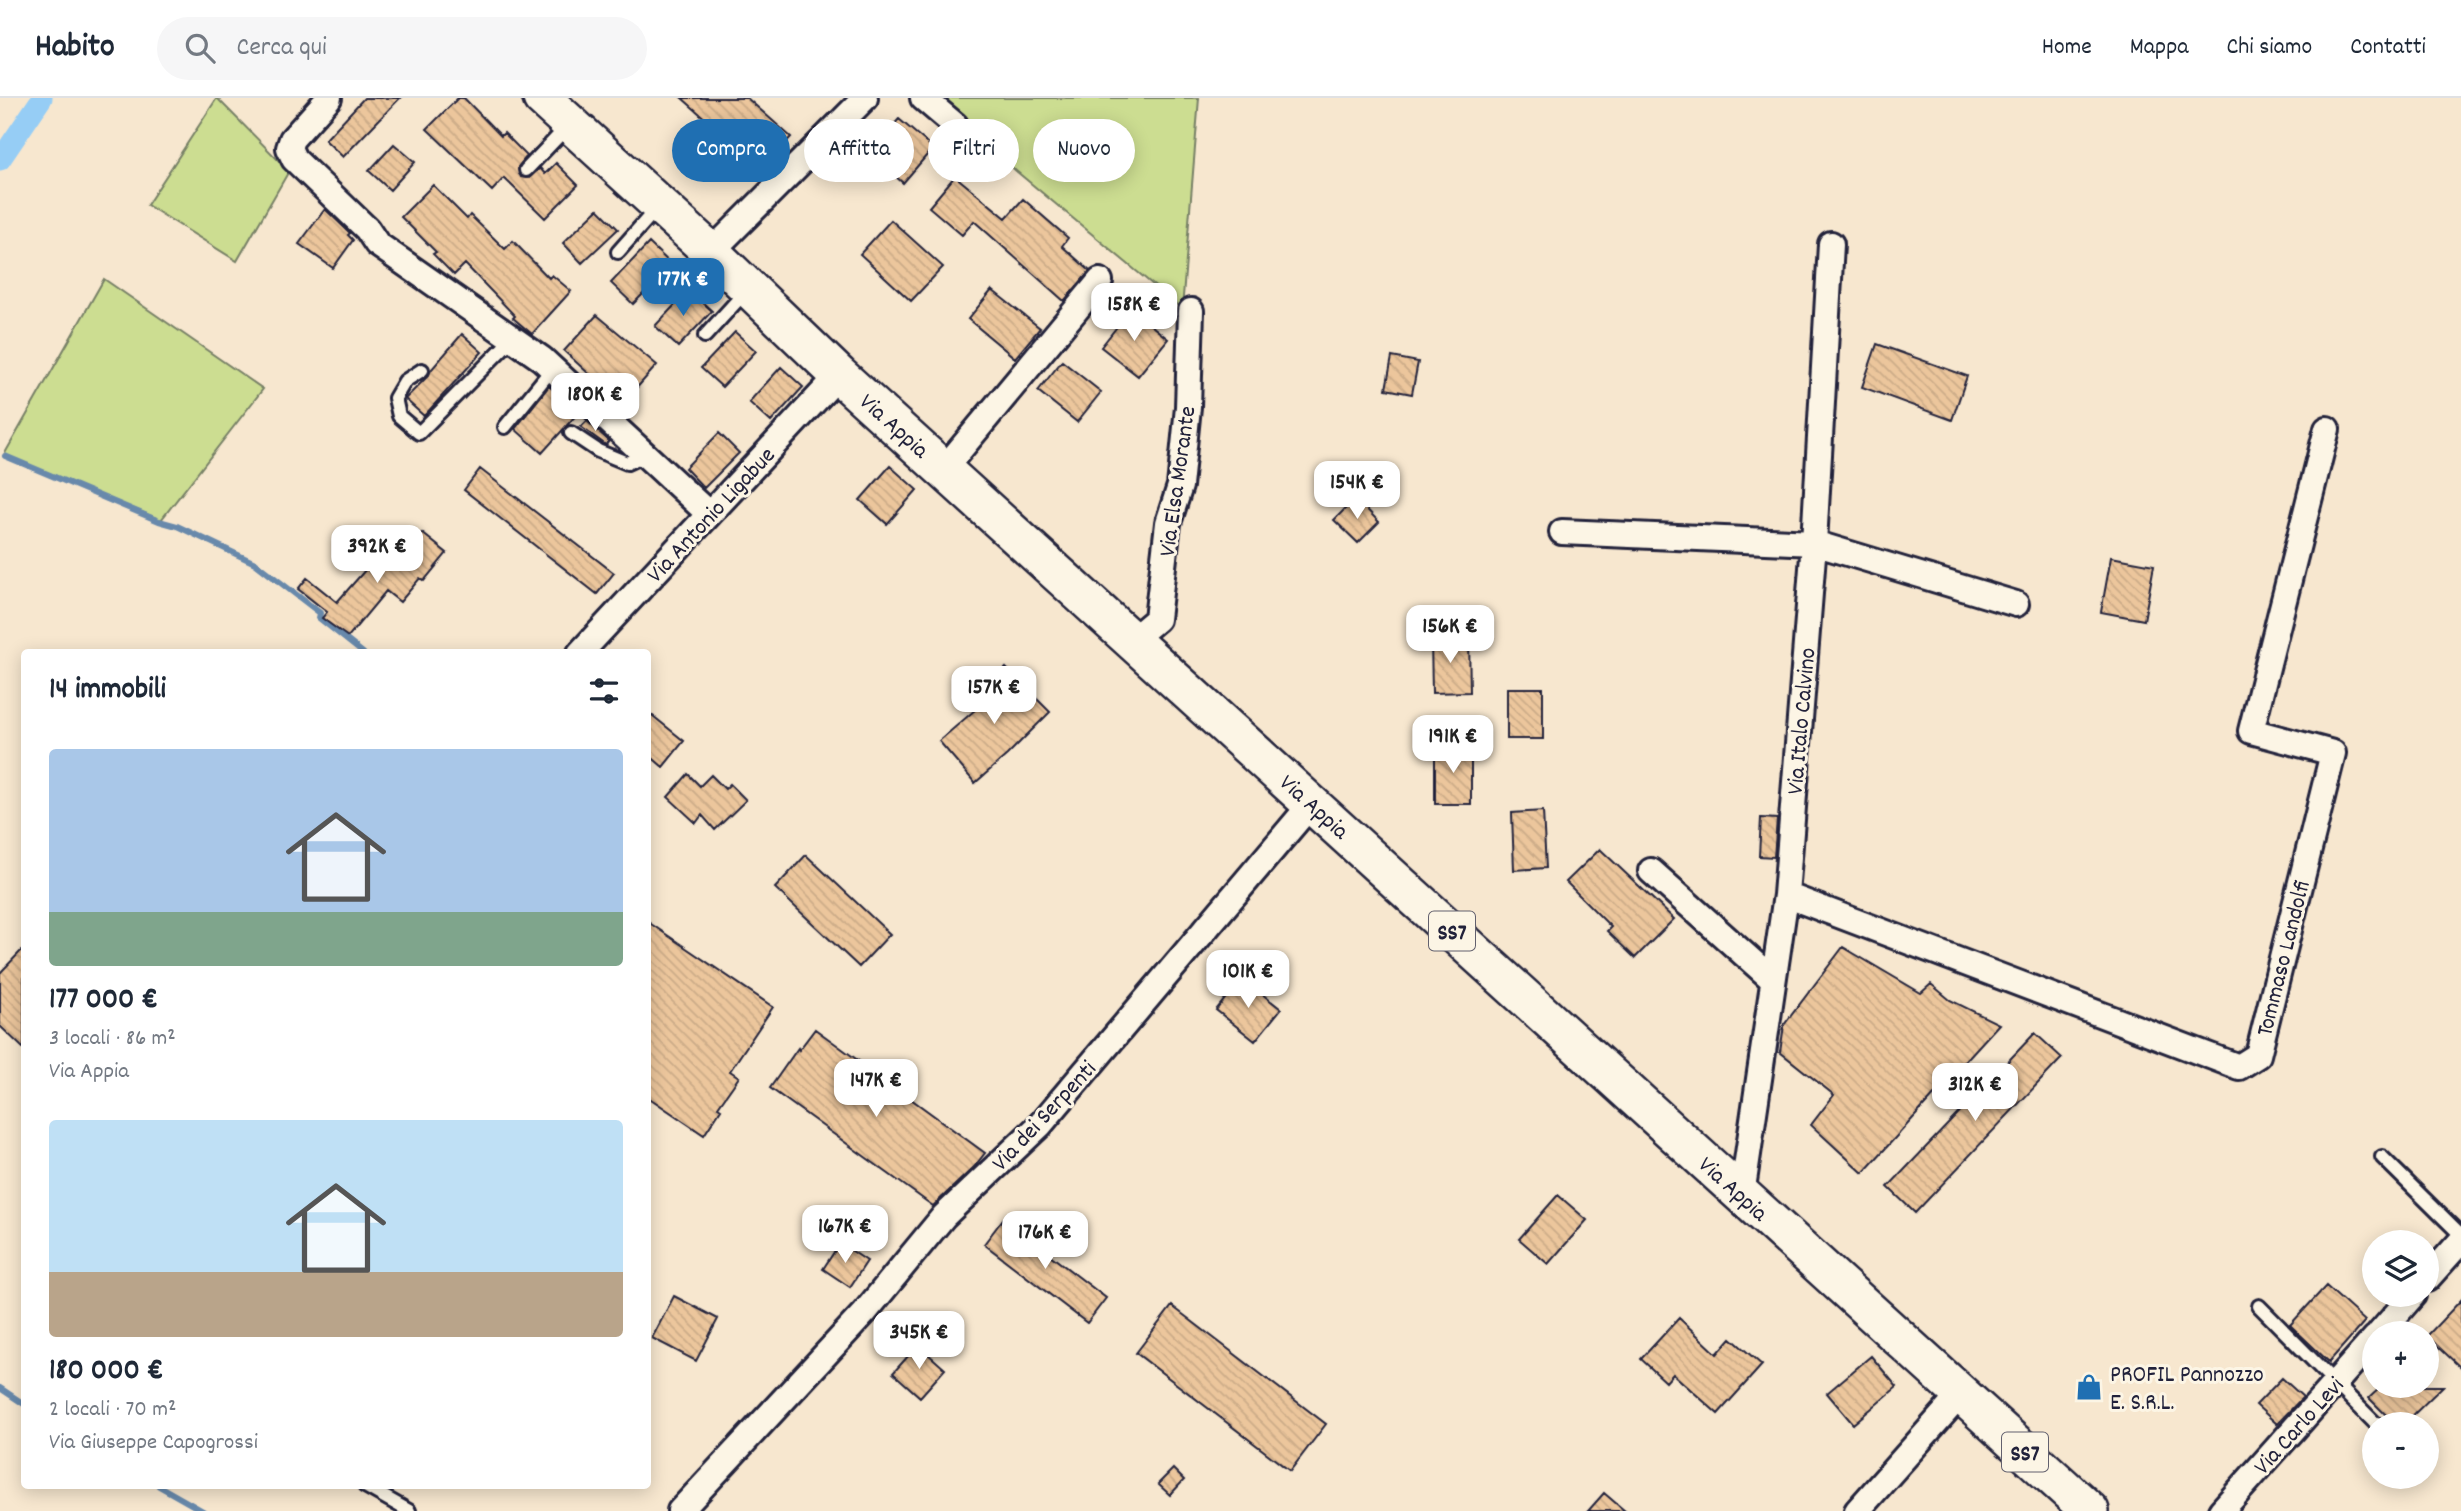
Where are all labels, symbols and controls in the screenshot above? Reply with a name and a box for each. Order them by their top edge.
search box [157,17,647,80]
text: Habito [35,25,115,72]
icon: search [181,29,219,67]
text: Cerca qui [237,30,327,67]
text: Home [2042,31,2092,65]
text: Mappa [2130,31,2189,65]
text: Chi siamo [2227,31,2312,65]
text: Contatti [2350,31,2426,65]
chip: Compra [672,119,790,182]
chip: Affitta [804,119,914,182]
chip: Filtri [928,119,1019,182]
chip: Nuovo [1033,119,1135,182]
pin: 177K € [626,258,740,318]
text: 177K € [657,264,709,297]
pin: 158K € [1077,284,1191,343]
text: 158K € [1107,289,1161,322]
pin: 180K € [538,374,652,433]
text: 180K € [567,379,623,412]
street label: Via Appia [851,387,936,468]
street label: Via Elsa Morante [1152,404,1206,559]
street label: Via Antonio Ligabue [640,440,784,592]
pin: 154K € [1300,462,1414,521]
text: 154K € [1330,467,1384,500]
pin: 392K € [320,526,434,585]
text: 392K € [347,531,407,564]
pin: 156K € [1393,606,1507,665]
text: 156K € [1422,611,1478,644]
street label: Via Italo Calvino [1780,646,1826,796]
pin: 157K € [937,666,1051,726]
text: 14 immobili [49,670,166,713]
icon: filters [585,672,623,710]
text: 157K € [967,672,1021,705]
pin: 191K € [1396,716,1510,775]
text: 191K € [1428,721,1478,754]
street label: Via Appia [1271,768,1356,849]
icon: home [273,794,399,920]
street label: Tommaso Landolfi [2249,877,2321,1040]
road number: SS7 [1429,912,1475,950]
pin: 101K € [1191,950,1305,1010]
text: 101K € [1222,956,1274,989]
text: 177 000 € [49,980,158,1023]
text: 3 locali · 86 m² [49,1023,176,1056]
street label: Via dei Serpenti [985,1054,1106,1180]
text: Via Appia [49,1056,129,1089]
pin: 147K € [819,1060,933,1119]
pin: 312K € [1918,1063,2032,1123]
text: 147K € [850,1065,902,1098]
text: 312K € [1948,1069,2002,1102]
street label: Via Appia [1690,1150,1775,1231]
icon: home [273,1165,399,1291]
pin: 167K € [788,1206,902,1265]
text: 167K € [818,1211,872,1244]
pin: 176K € [988,1212,1102,1271]
text: 176K € [1018,1217,1072,1250]
map controls [2362,1230,2439,1489]
button: layers [2362,1230,2439,1307]
pin: 345K € [862,1312,976,1371]
text: 345K € [889,1317,949,1350]
button: + [2362,1321,2439,1398]
text: 180 000 € [49,1351,163,1394]
place label: PROFIL Pannozzo E. S.R.L. [2110,1359,2264,1421]
street label: Via Carlo Levi [2247,1371,2353,1483]
shop icon: PROFIL Pannozzo E. S.R.L. [2074,1372,2104,1402]
text: 2 locali · 70 m² [49,1394,176,1427]
button: − [2362,1412,2439,1489]
text: Via Giuseppe Capogrossi [49,1427,258,1460]
road number: SS7 [2002,1432,2048,1471]

